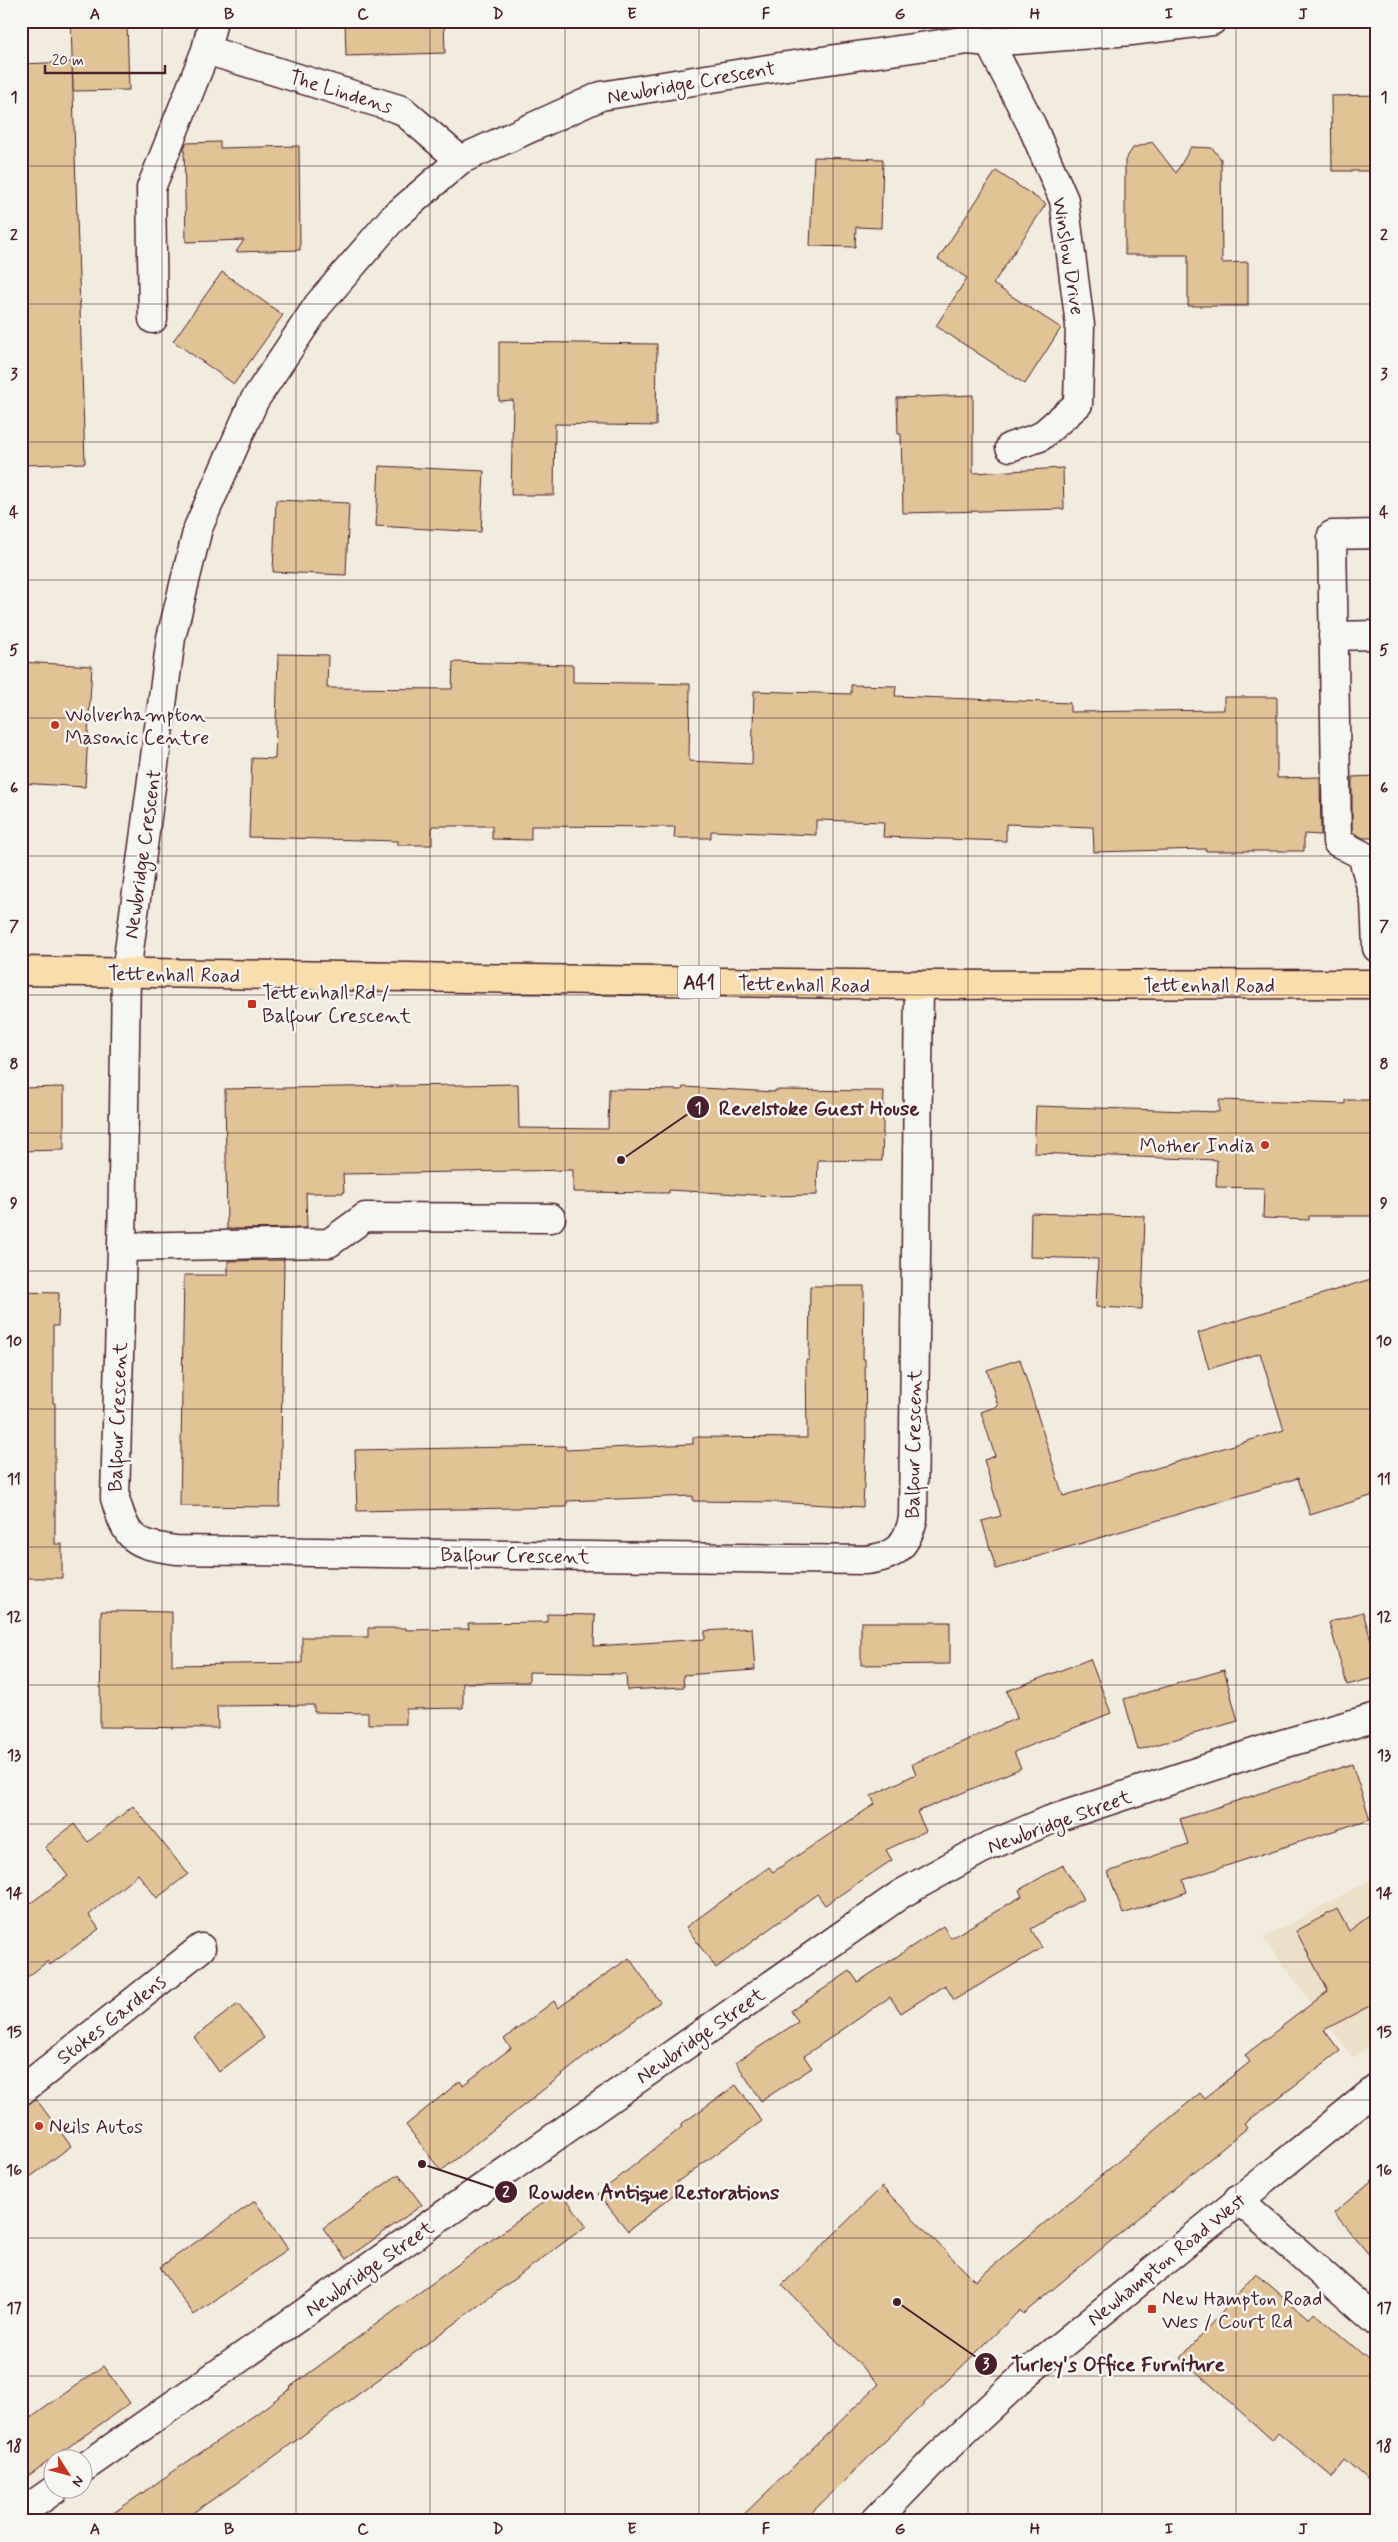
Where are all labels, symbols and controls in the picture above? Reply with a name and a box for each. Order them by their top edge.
text: A [90,4,100,25]
text: B [224,4,234,25]
text: C [357,4,369,25]
text: D [492,4,504,25]
text: E [627,4,637,25]
text: F [762,4,771,25]
text: G [895,4,906,25]
text: H [1030,4,1041,25]
text: I [1165,4,1174,25]
text: J [1298,4,1308,25]
scale bar [45,42,165,74]
text: 20 m [52,51,84,71]
street label: Newbridge Crescent [605,55,778,113]
street label: The Lindens [286,64,396,121]
text: 1 [10,87,18,108]
text: 1 [1380,87,1388,108]
street label: Winslow Drive [1045,195,1090,317]
text: 2 [10,225,18,246]
text: 2 [1380,225,1388,246]
text: 3 [10,364,18,385]
text: 3 [1380,364,1388,385]
text: 4 [9,502,19,523]
text: 4 [1379,502,1389,523]
text: 5 [9,640,19,661]
text: 5 [1379,640,1389,661]
place label: Wolverhampton Masonic Centre [65,702,209,752]
marker: Wolverhampton Masonic Centre [49,719,61,731]
street label: Newbridge Crescent [118,768,170,941]
text: 6 [10,778,18,799]
text: 6 [1380,778,1388,799]
text: 7 [9,916,19,937]
text: 7 [1379,916,1389,937]
street label: Tettenhall Road [108,961,240,990]
road number: A41 [678,966,720,999]
street label: Tettenhall Road [738,971,870,1000]
street label: Tettenhall Road [1143,973,1275,1000]
place label: Tettenhall Rd / Balfour Crescent [262,980,412,1032]
marker: Tettenhall Rd / Balfour Crescent [246,998,258,1010]
text: 8 [9,1054,19,1075]
text: 8 [1379,1054,1389,1075]
callout: Revelstoke Guest House [685,1089,928,1125]
text: Revelstoke Guest House [719,1095,919,1123]
text: 1 [695,1099,701,1119]
place label: Mother India [1140,1133,1255,1160]
marker: Mother India [1259,1139,1271,1151]
text: 9 [10,1193,18,1214]
text: 9 [1380,1193,1388,1214]
text: 10 [6,1331,22,1352]
text: 10 [1376,1331,1392,1352]
street label: Balfour Crescent [102,1342,137,1492]
street label: Balfour Crescent [900,1369,931,1519]
text: 11 [7,1469,21,1490]
text: 11 [1377,1469,1391,1490]
street label: Balfour Crescent [440,1542,590,1573]
text: 12 [6,1607,22,1628]
text: 12 [1376,1607,1392,1628]
text: 13 [7,1745,21,1766]
text: 13 [1377,1745,1391,1766]
street label: Newbridge Street [984,1784,1136,1862]
text: 14 [6,1883,23,1904]
text: 14 [1376,1883,1393,1904]
street label: Stokes Gardens [52,1969,172,2071]
street label: Newbridge Street [631,1982,771,2092]
text: 15 [6,2022,22,2043]
text: 15 [1376,2022,1392,2043]
place label: Neils Autos [49,2114,143,2141]
marker: Neils Autos [33,2120,45,2132]
text: 16 [6,2160,22,2181]
text: 16 [1376,2160,1392,2181]
callout: Rowden Antique Restorations [494,2174,789,2210]
text: Rowden Antique Restorations [529,2179,780,2207]
text: 2 [502,2183,510,2203]
street label: Newhampton Road West [1082,2188,1252,2333]
street label: Newbridge Street [300,2215,440,2325]
place label: New Hampton Road Wes / Court Rd [1162,2286,1322,2336]
text: 17 [6,2298,22,2319]
text: 17 [1376,2298,1392,2319]
marker: New Hampton Road Wes / Court Rd [1146,2303,1158,2315]
callout: Turley's Office Furniture [973,2346,1238,2382]
text: Turley's Office Furniture [1011,2351,1226,2379]
text: 3 [983,2355,990,2375]
text: 18 [6,2436,22,2457]
text: 18 [1376,2436,1392,2457]
north arrow [42,2450,92,2500]
text: N [68,2472,88,2490]
text: A [90,2519,100,2540]
text: B [224,2519,234,2540]
text: C [357,2519,369,2540]
text: D [492,2519,504,2540]
text: E [627,2519,637,2540]
text: F [762,2519,771,2540]
text: G [895,2519,906,2540]
text: H [1030,2519,1041,2540]
text: I [1165,2519,1174,2540]
text: J [1298,2519,1308,2540]

